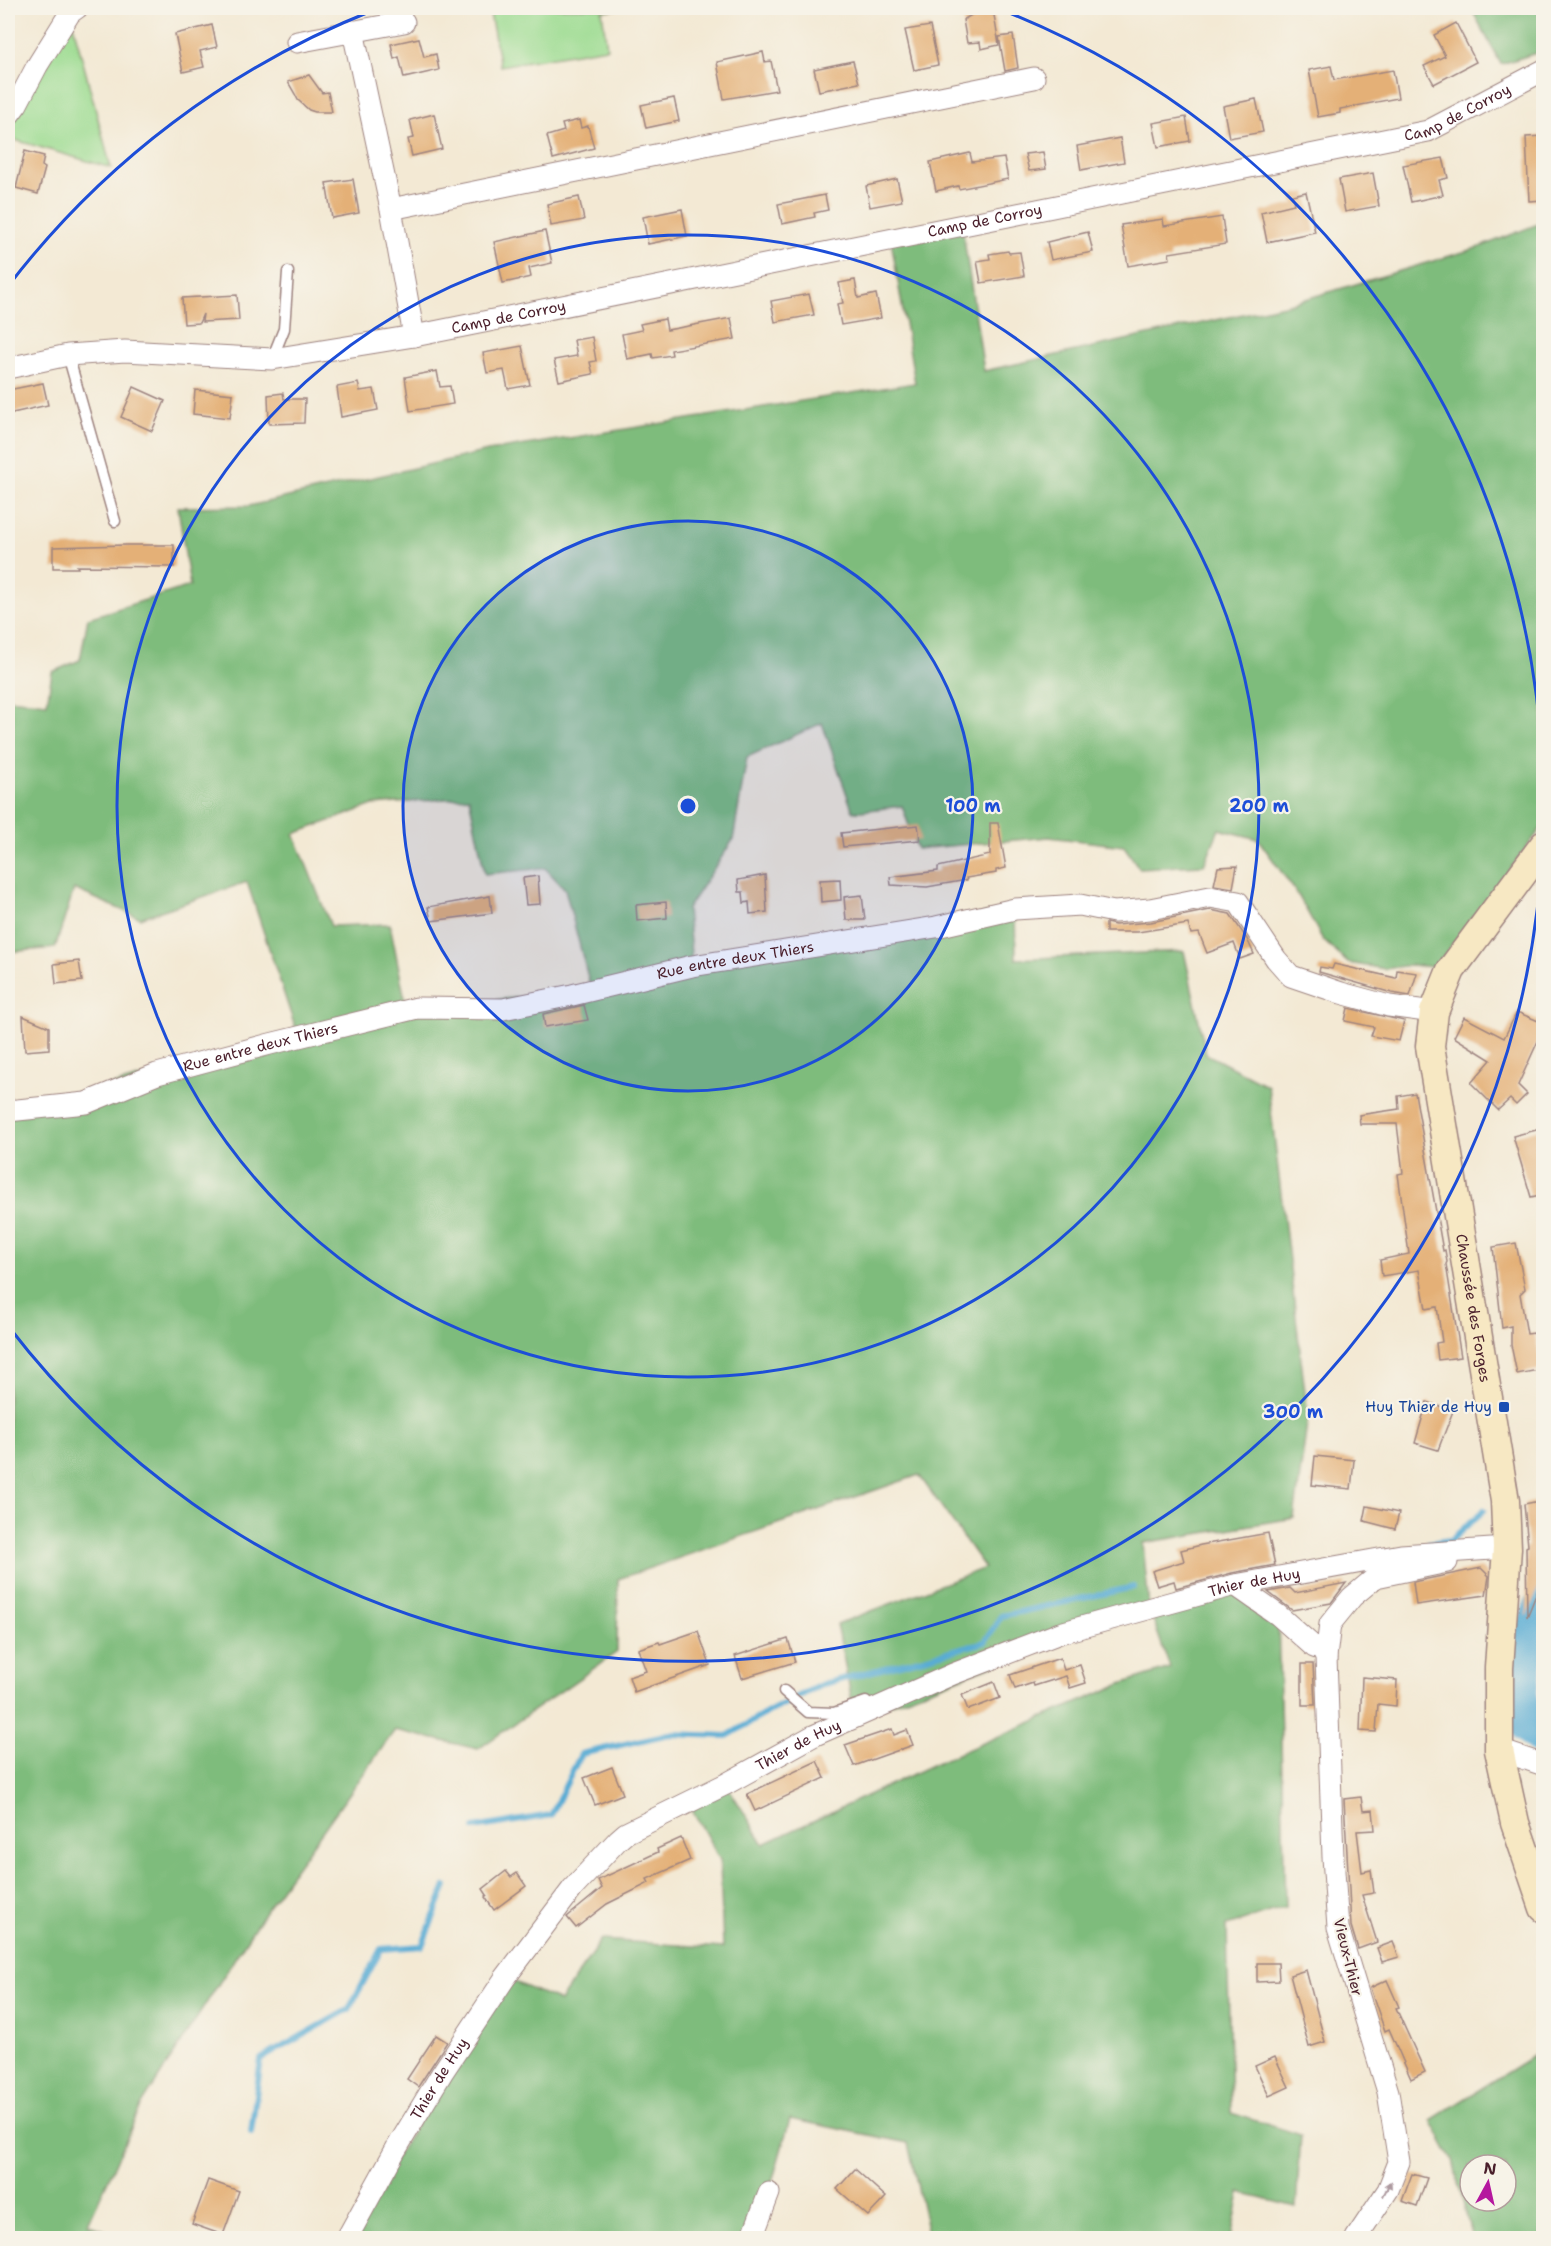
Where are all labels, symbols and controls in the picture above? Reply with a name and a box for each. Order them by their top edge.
street label: Camp de Corroy [1402,79,1514,146]
street label: Camp de Corroy [926,199,1044,242]
street label: Camp de Corroy [450,296,567,338]
text: 100 m [945,794,1001,818]
text: 200 m [1229,794,1290,818]
centre of rings [678,796,698,816]
street label: Rue entre deux Thiers [655,937,815,984]
street label: Rue entre deux Thiers [181,1018,340,1077]
street label: Chaussée des Forges [1451,1232,1495,1384]
place label: Huy Thier de Huy [1365,1397,1492,1417]
text: 300 m [1263,1400,1324,1424]
marker: Huy Thier de Huy [1497,1400,1511,1414]
street label: Thier de Huy [1206,1563,1302,1602]
street label: Thier de Huy [752,1715,844,1776]
street label: Vieux-Thier [1329,1916,1367,1998]
street label: Thier de Huy [406,2034,473,2124]
north arrow [1458,2153,1518,2213]
text: N [1482,2157,1498,2180]
one-way arrow [1382,2181,1392,2198]

